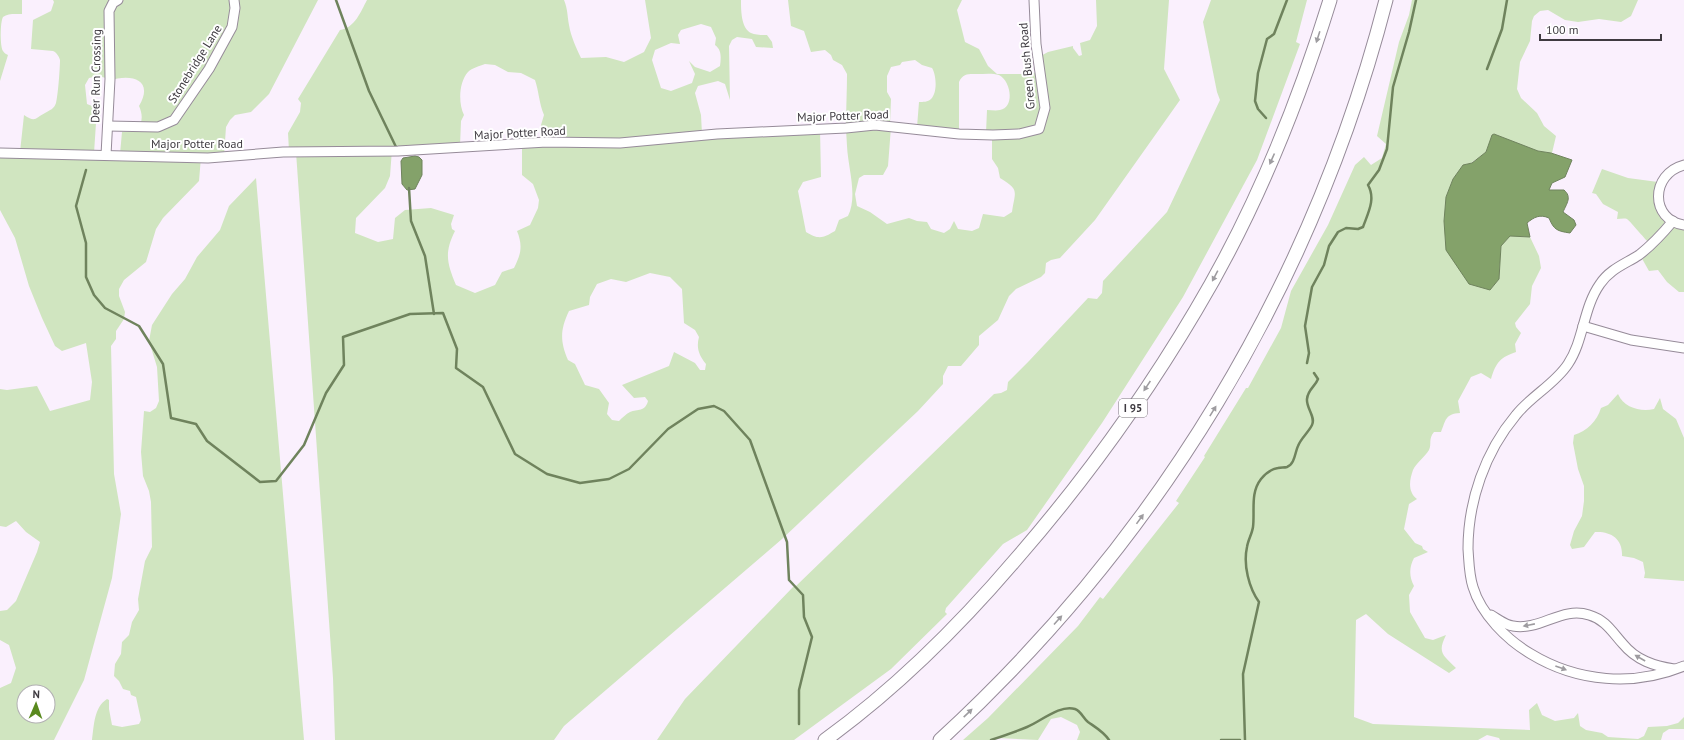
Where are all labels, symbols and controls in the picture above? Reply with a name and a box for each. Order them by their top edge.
scale bar [1540,16,1661,42]
street label: Stonebridge Lane [164,22,225,106]
street label: Green Bush Road [1015,22,1038,110]
text: 100 m [1546,22,1579,37]
street label: Deer Run Crossing [87,29,104,123]
one-way arrow [1315,31,1321,43]
street label: Major Potter Road [797,106,889,125]
street label: Major Potter Road [474,123,566,142]
street label: Major Potter Road [151,136,243,151]
one-way arrow [1269,153,1275,164]
one-way arrow [1212,270,1219,281]
one-way arrow [1144,381,1151,392]
road number: I 95 [1119,399,1147,417]
one-way arrow [1209,405,1216,417]
one-way arrow [1136,514,1144,524]
one-way arrow [1054,614,1063,625]
one-way arrow [1523,622,1535,628]
one-way arrow [1634,654,1645,661]
one-way arrow [1556,666,1568,672]
north arrow [16,684,56,724]
text: N [32,687,40,701]
one-way arrow [963,709,974,718]

